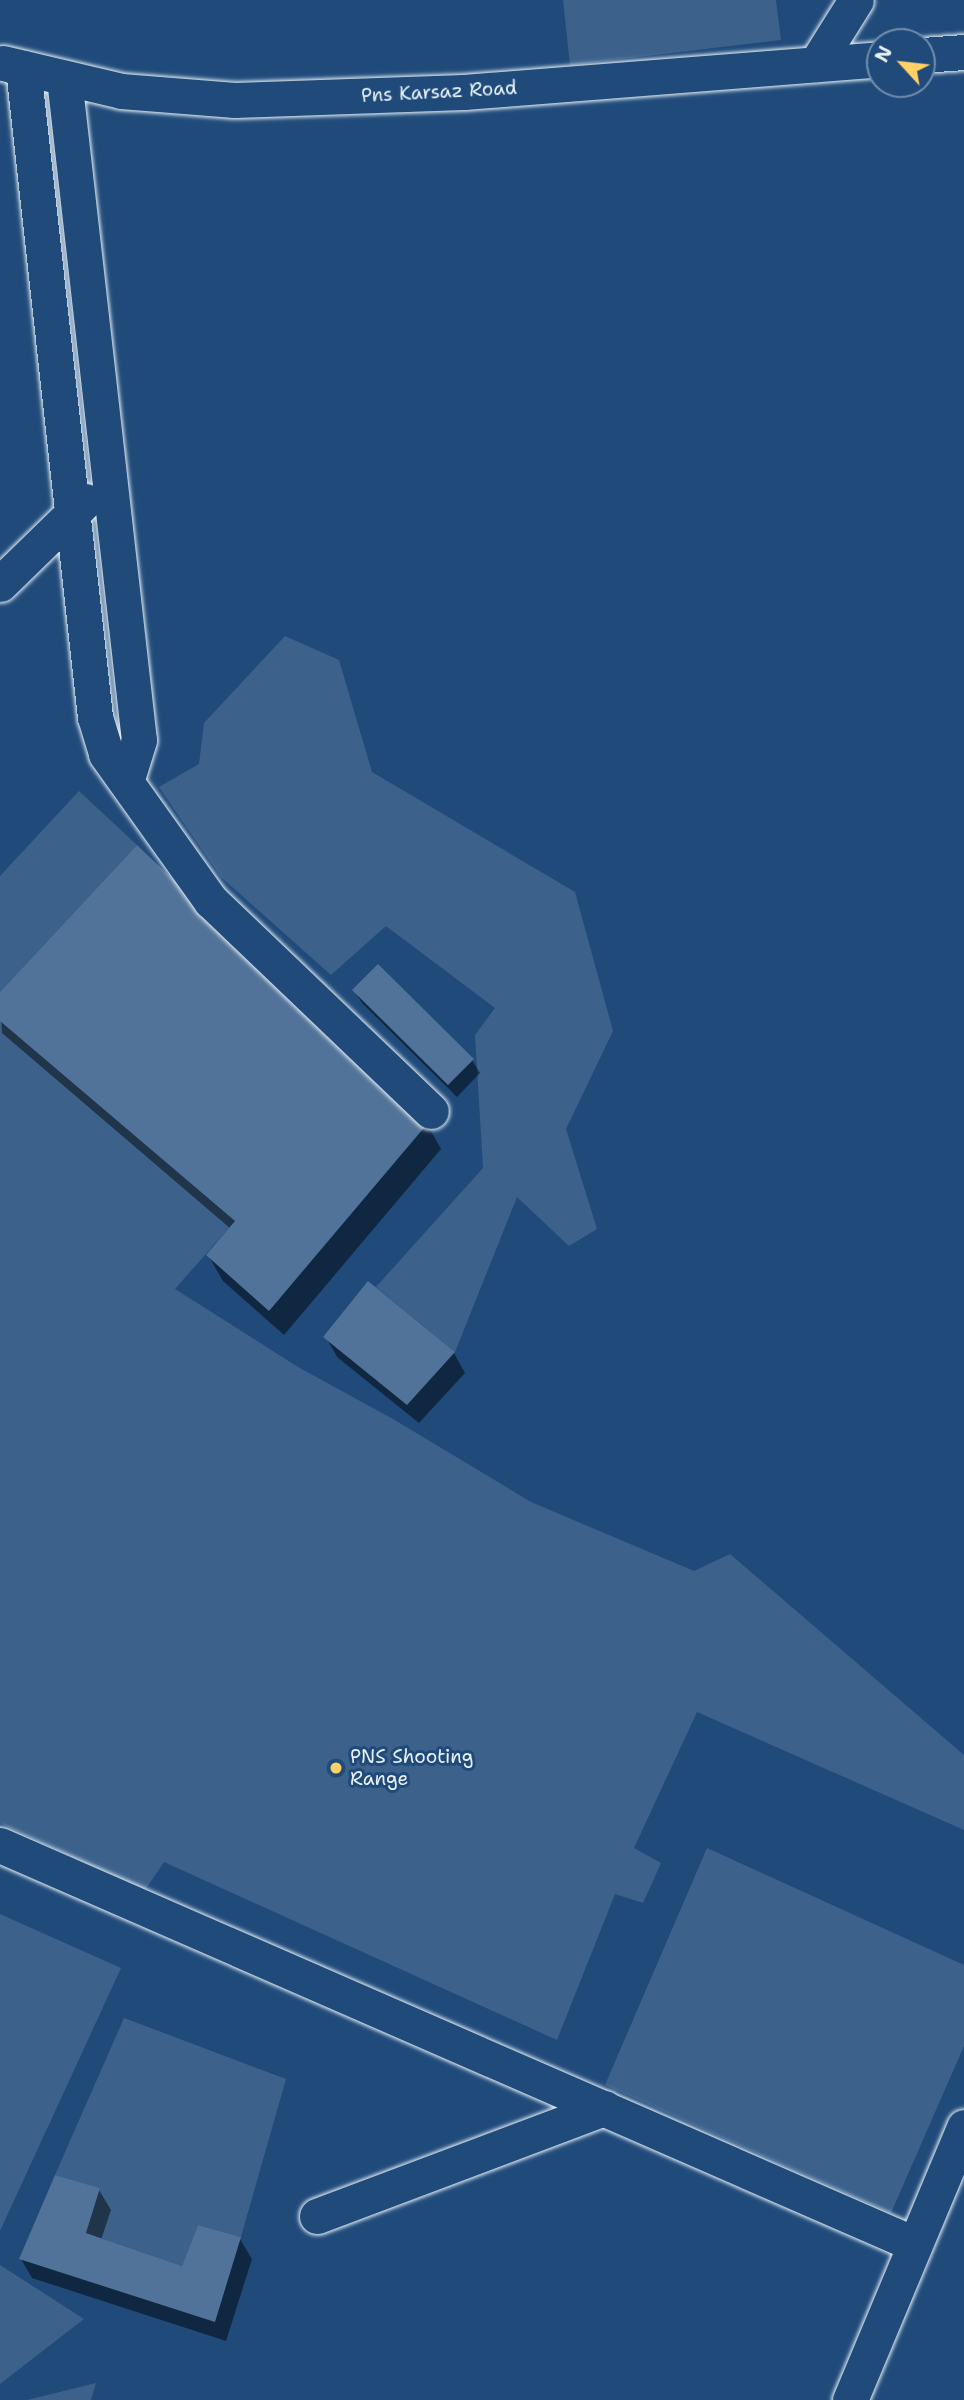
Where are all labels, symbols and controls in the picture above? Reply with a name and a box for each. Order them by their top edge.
north arrow [866,28,936,98]
text: N [869,42,898,67]
street label: Pns Karsaz Road [361,77,517,107]
place label: PNS Shooting Range [350,1746,473,1790]
marker: PNS Shooting Range [328,1760,344,1776]

